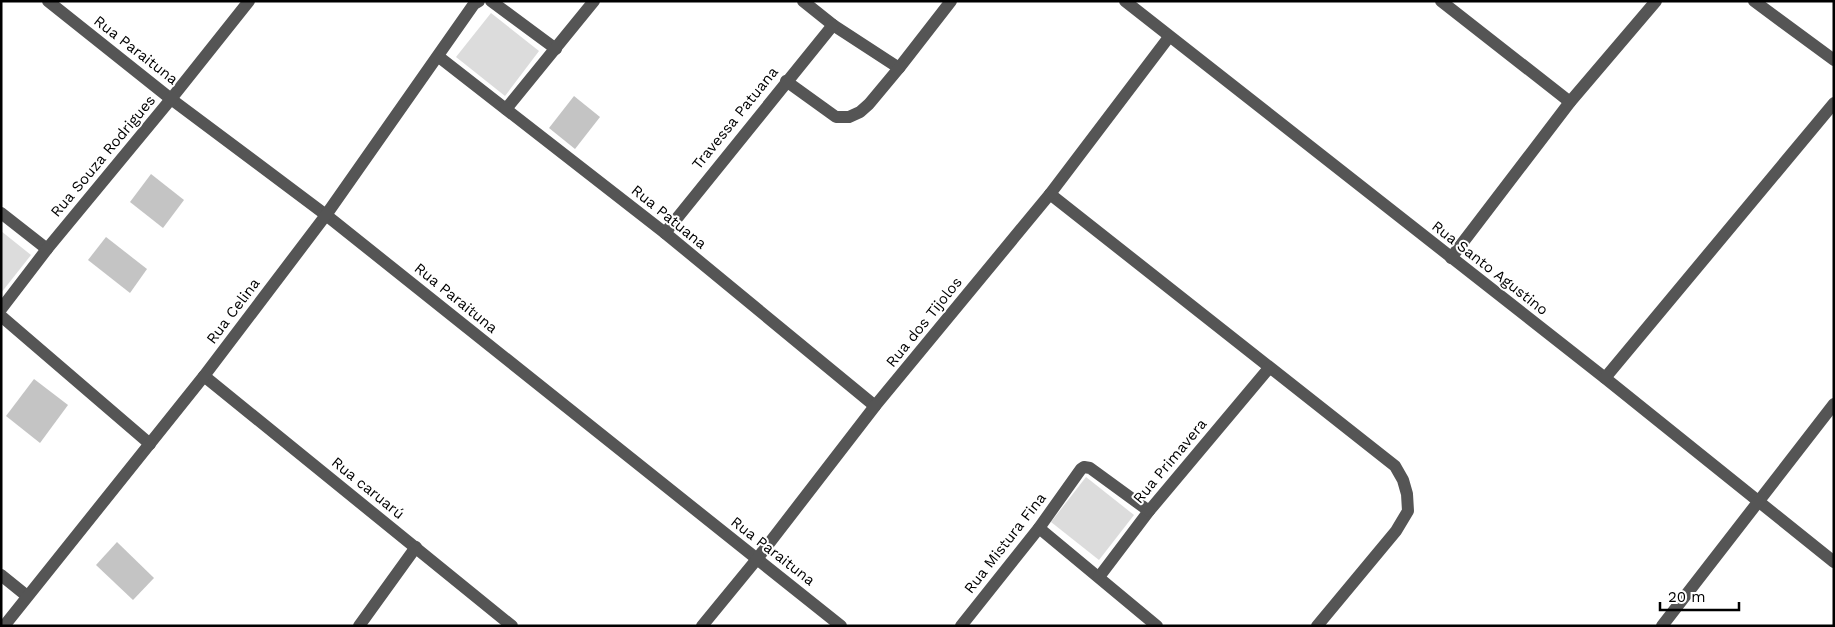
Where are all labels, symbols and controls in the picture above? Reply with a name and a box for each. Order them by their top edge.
street label: Rua Paraituna [90,12,182,89]
street label: Travessa Patuana [688,63,782,173]
street label: Rua Souza Rodrigues [47,91,159,221]
street label: Rua Patuana [628,181,711,253]
street label: Rua Santo Agustino [1428,217,1552,319]
street label: Rua Paraituna [411,259,502,337]
street label: Rua dos Tijolos [882,273,966,371]
street label: Rua Celina [202,274,264,347]
street label: Rua Primavera [1129,415,1211,507]
street label: Rua caruarú [328,453,408,523]
street label: Rua Mistura Fina [960,489,1050,597]
street label: Rua Paraituna [727,513,819,590]
scale bar [1660,580,1739,612]
text: 20 m [1668,588,1706,606]

